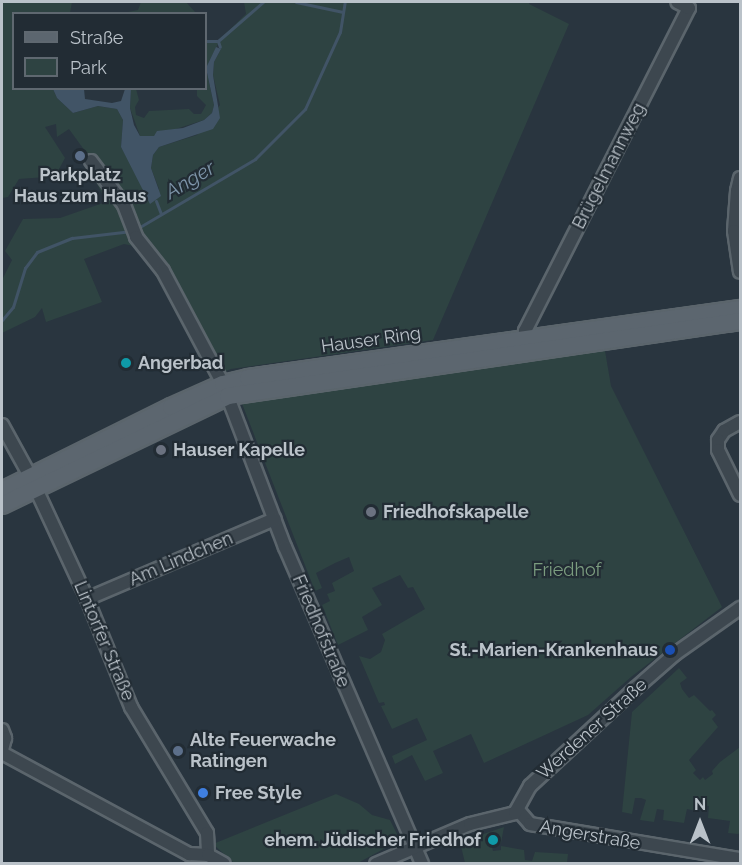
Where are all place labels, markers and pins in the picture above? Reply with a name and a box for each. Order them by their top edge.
marker: Parkplatz Haus zum Haus [73,149,87,163]
place label: Parkplatz Haus zum Haus [14,165,146,207]
place label: Angerbad [138,352,223,374]
marker: Angerbad [119,356,133,370]
place label: Hauser Kapelle [173,439,305,461]
marker: Hauser Kapelle [154,443,168,457]
place label: Friedhofskapelle [383,501,529,523]
marker: Friedhofskapelle [364,505,378,519]
place label: St.-Marien-Krankenhaus [450,639,658,661]
marker: St.-Marien-Krankenhaus [663,643,677,657]
place label: Alte Feuerwache Ratingen [190,730,336,772]
marker: Alte Feuerwache Ratingen [171,744,185,758]
place label: Free Style [215,782,302,804]
marker: Free Style [196,786,210,800]
place label: ehem. Jüdischer Friedhof [263,829,481,851]
marker: ehem. Jüdischer Friedhof [486,833,500,847]

